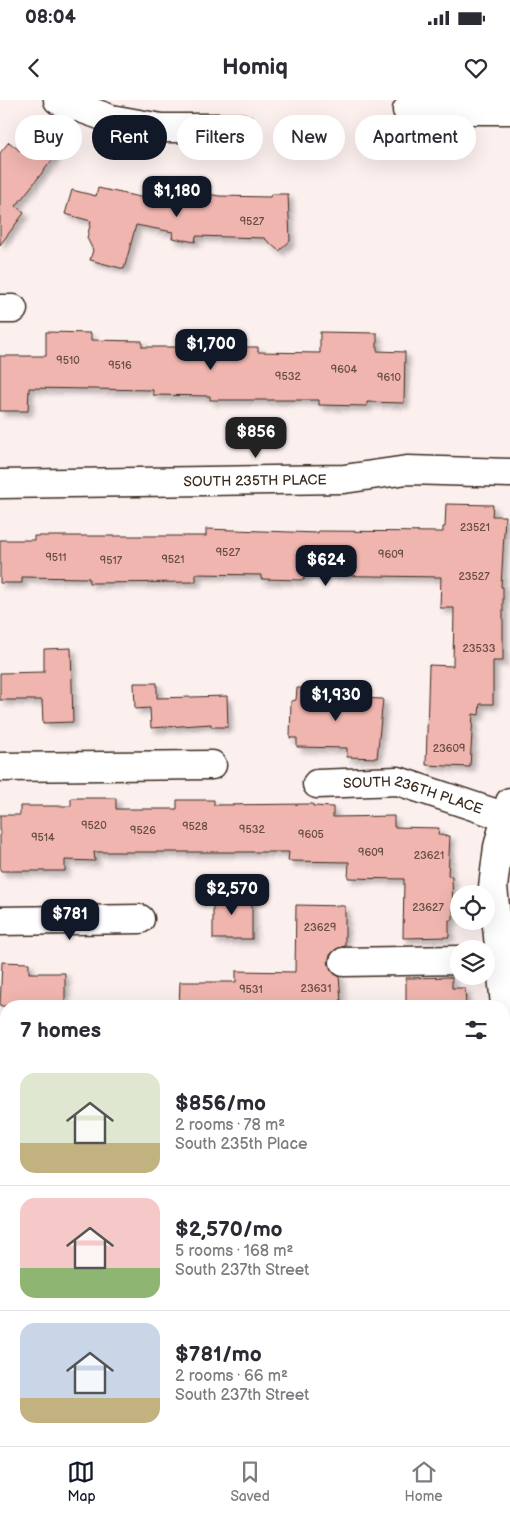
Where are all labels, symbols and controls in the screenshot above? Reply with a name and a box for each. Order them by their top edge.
text: 08:04 [25,6,76,29]
icon: back [20,54,48,82]
text: Homiq [222,54,288,81]
icon: heart [462,54,490,82]
chip: Buy [15,115,82,160]
chip: Rent [92,115,167,160]
chip: Filters [177,115,263,160]
chip: New [273,115,345,160]
chip: Apartment [355,115,476,160]
pin: $1,180 [136,176,218,218]
text: $1,180 [153,182,201,201]
house number: 9527 [240,215,265,228]
pin: $1,700 [170,328,252,371]
text: $1,700 [186,335,236,354]
house number: 9510 [56,354,80,367]
house number: 9516 [108,359,132,372]
house number: 9604 [331,363,357,376]
house number: 9532 [275,370,301,383]
house number: 9610 [377,371,401,384]
pin: $856 [226,416,286,459]
text: $856 [236,423,276,442]
street label: SOUTH 235TH PLACE [183,471,327,490]
house number: 23521 [460,521,490,534]
pin: $624 [296,544,356,587]
house number: 9527 [216,546,241,559]
house number: 9609 [378,548,404,561]
house number: 9511 [45,551,67,564]
text: $624 [307,551,345,570]
house number: 9521 [161,553,185,566]
house number: 9517 [100,554,123,567]
house number: 23527 [458,570,490,583]
house number: 23533 [463,642,496,655]
pin: $1,930 [295,680,377,722]
text: $1,930 [311,686,361,705]
house number: 23609 [433,742,465,755]
street label: SOUTH 236TH PLACE [343,772,485,817]
house number: 9520 [81,819,107,832]
house number: 9528 [182,820,208,833]
house number: 9532 [239,823,265,836]
house number: 9526 [130,824,156,837]
house number: 9605 [298,828,324,841]
house number: 9514 [31,831,55,844]
house number: 9609 [358,846,384,859]
house number: 23621 [414,849,444,862]
pin: $2,570 [191,874,273,916]
text: $2,570 [206,880,258,899]
map controls [450,885,495,985]
button: locate [450,885,495,930]
pin: $781 [40,898,100,941]
house number: 23627 [412,901,444,914]
text: $781 [52,905,88,924]
house number: 23629 [304,921,336,934]
button: layers [450,940,495,985]
house number: 23631 [301,982,331,995]
house number: 9531 [239,983,263,996]
icon: filters [462,1016,490,1044]
text: 7 homes [20,1018,101,1043]
text: $856/mo [175,1091,266,1116]
icon: home [60,1093,120,1153]
text: 2 rooms · 78 m² [175,1116,285,1135]
text: South 235th Place [175,1135,307,1154]
text: $2,570/mo [175,1217,283,1242]
icon: home [60,1218,120,1278]
text: 5 rooms · 168 m² [175,1242,293,1261]
text: South 237th Street [175,1261,309,1280]
text: $781/mo [175,1342,262,1367]
icon: home [60,1343,120,1403]
text: 2 rooms · 66 m² [175,1367,288,1386]
text: South 237th Street [175,1386,309,1405]
tab: Map [67,1458,96,1505]
tab: Saved [230,1458,270,1505]
tab: Home [405,1458,443,1505]

